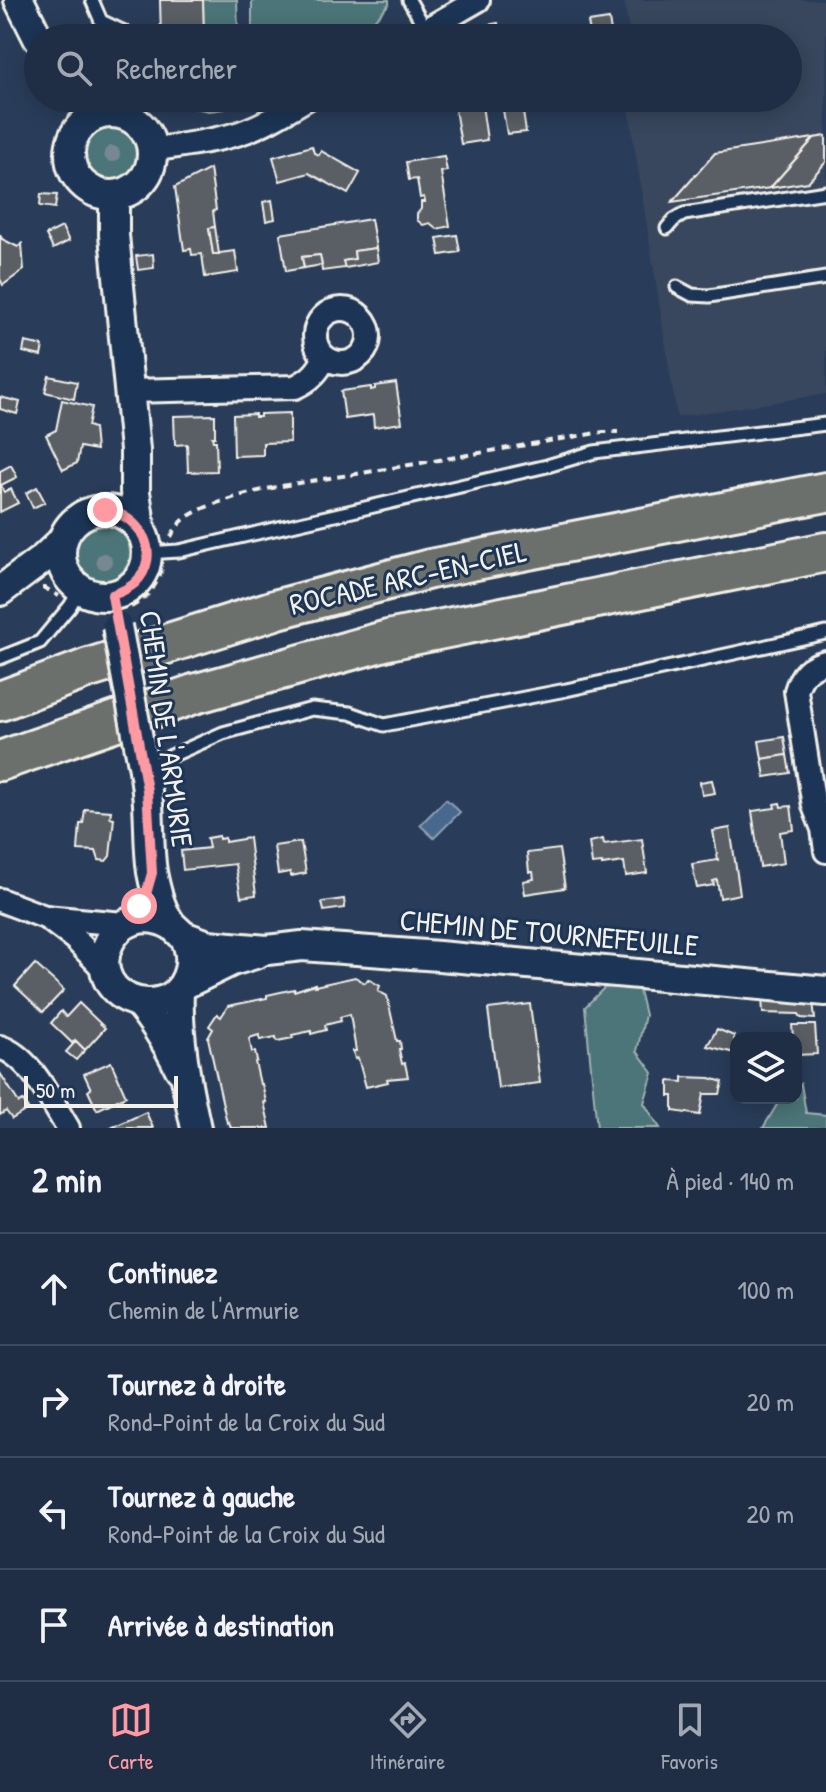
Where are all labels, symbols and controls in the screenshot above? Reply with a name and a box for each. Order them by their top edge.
search box [24,24,802,112]
icon: search [52,46,96,90]
text: Rechercher [116,48,237,88]
route end [87,492,123,528]
street label: ROCADE ARC-EN-CIEL [285,530,530,624]
street label: CHEMIN DE L'ARMURIE [131,608,203,850]
route start [121,888,157,924]
street label: CHEMIN DE TOURNEFEUILLE [398,899,700,965]
map controls [730,1032,802,1104]
button: layers [730,1032,802,1104]
scale bar [24,1072,178,1108]
text: 50 m [36,1075,75,1105]
text: 2 min [32,1157,102,1203]
text: À pied · 140 m [666,1163,794,1198]
text: Continuez [108,1252,217,1292]
icon: ahead [32,1267,76,1311]
text: 100 m [738,1272,794,1307]
text: Chemin de l'Armurie [108,1292,299,1327]
text: Tournez à droite [108,1364,286,1404]
icon: right [32,1379,76,1423]
text: 20 m [747,1384,794,1419]
text: Rond-Point de la Croix du Sud [108,1404,385,1439]
text: Tournez à gauche [108,1476,295,1516]
icon: left [32,1491,76,1535]
text: 20 m [747,1496,794,1531]
text: Rond-Point de la Croix du Sud [108,1516,385,1551]
icon: arrive [32,1603,76,1647]
text: Arrivée à destination [108,1605,334,1645]
tab: Carte [108,1698,154,1776]
tab: Itinéraire [370,1698,445,1776]
tab: Favoris [662,1698,718,1776]

